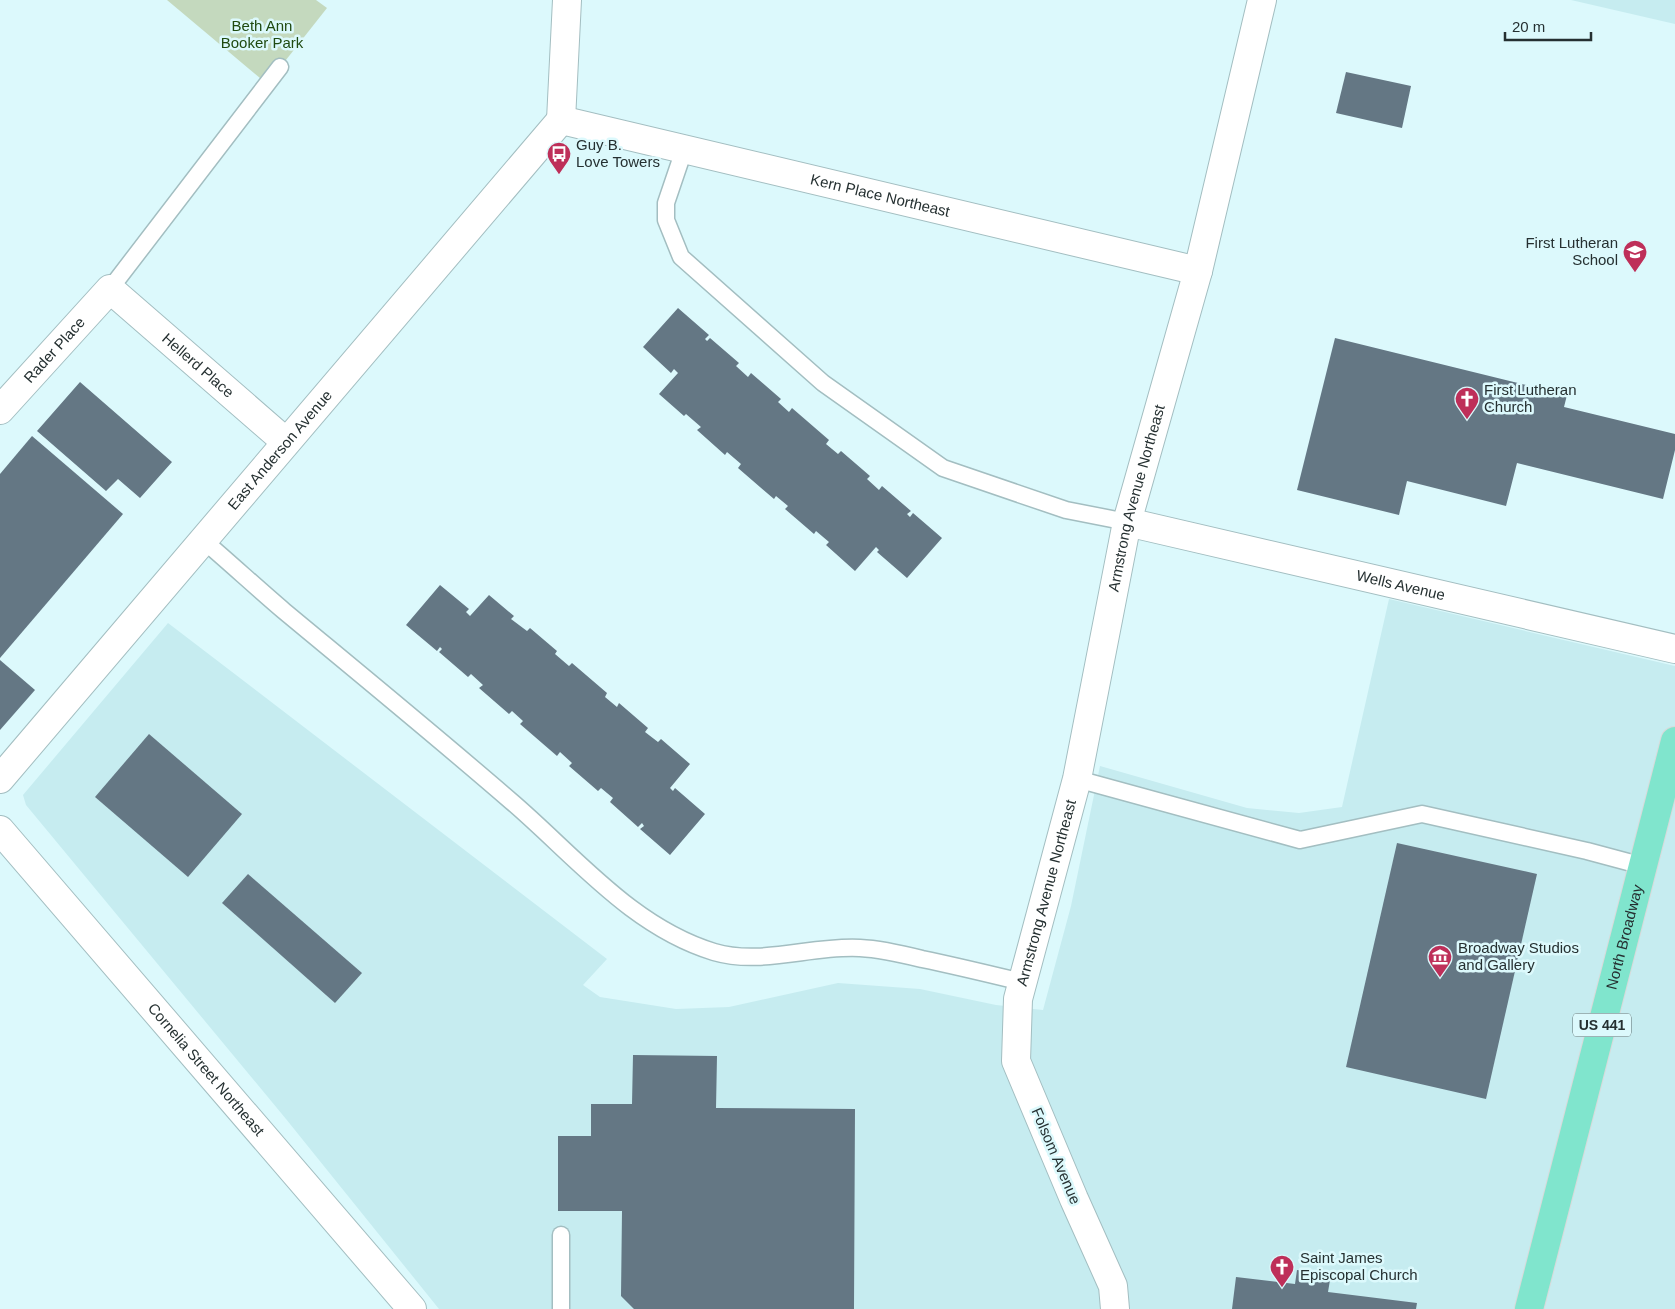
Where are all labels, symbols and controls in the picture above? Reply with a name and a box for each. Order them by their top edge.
scale bar [1505,10,1591,42]
park label: Beth Ann Booker Park [221,17,304,51]
text: 20 m [1512,18,1545,35]
place label: Guy B. Love Towers [576,136,660,170]
bus stop icon: Guy B. Love Towers [546,141,572,175]
street label: Kern Place Northeast [809,170,952,220]
place label: First Lutheran School [1525,234,1618,268]
school or university icon: First Lutheran School [1622,239,1648,273]
street label: Rader Place [20,313,88,386]
street label: Hellerd Place [159,329,237,401]
place label: First Lutheran Church [1484,381,1577,415]
church icon: First Lutheran Church [1454,386,1480,420]
street label: East Anderson Avenue [224,387,335,513]
street label: Armstrong Avenue Northeast [1105,402,1168,593]
street label: Wells Avenue [1355,566,1447,603]
street label: Armstrong Avenue Northeast [1013,797,1079,988]
street label: North Broadway [1602,882,1646,991]
place label: Broadway Studios and Gallery [1458,939,1579,973]
museum icon: Broadway Studios and Gallery [1427,944,1453,978]
street label: Cornelia Street Northeast [145,1000,269,1140]
road number: US 441 [1573,1014,1631,1036]
street label: Folsom Avenue [1028,1105,1084,1207]
place label: Saint James Episcopal Church [1300,1249,1418,1283]
church icon: Saint James Episcopal Church [1269,1254,1295,1288]

